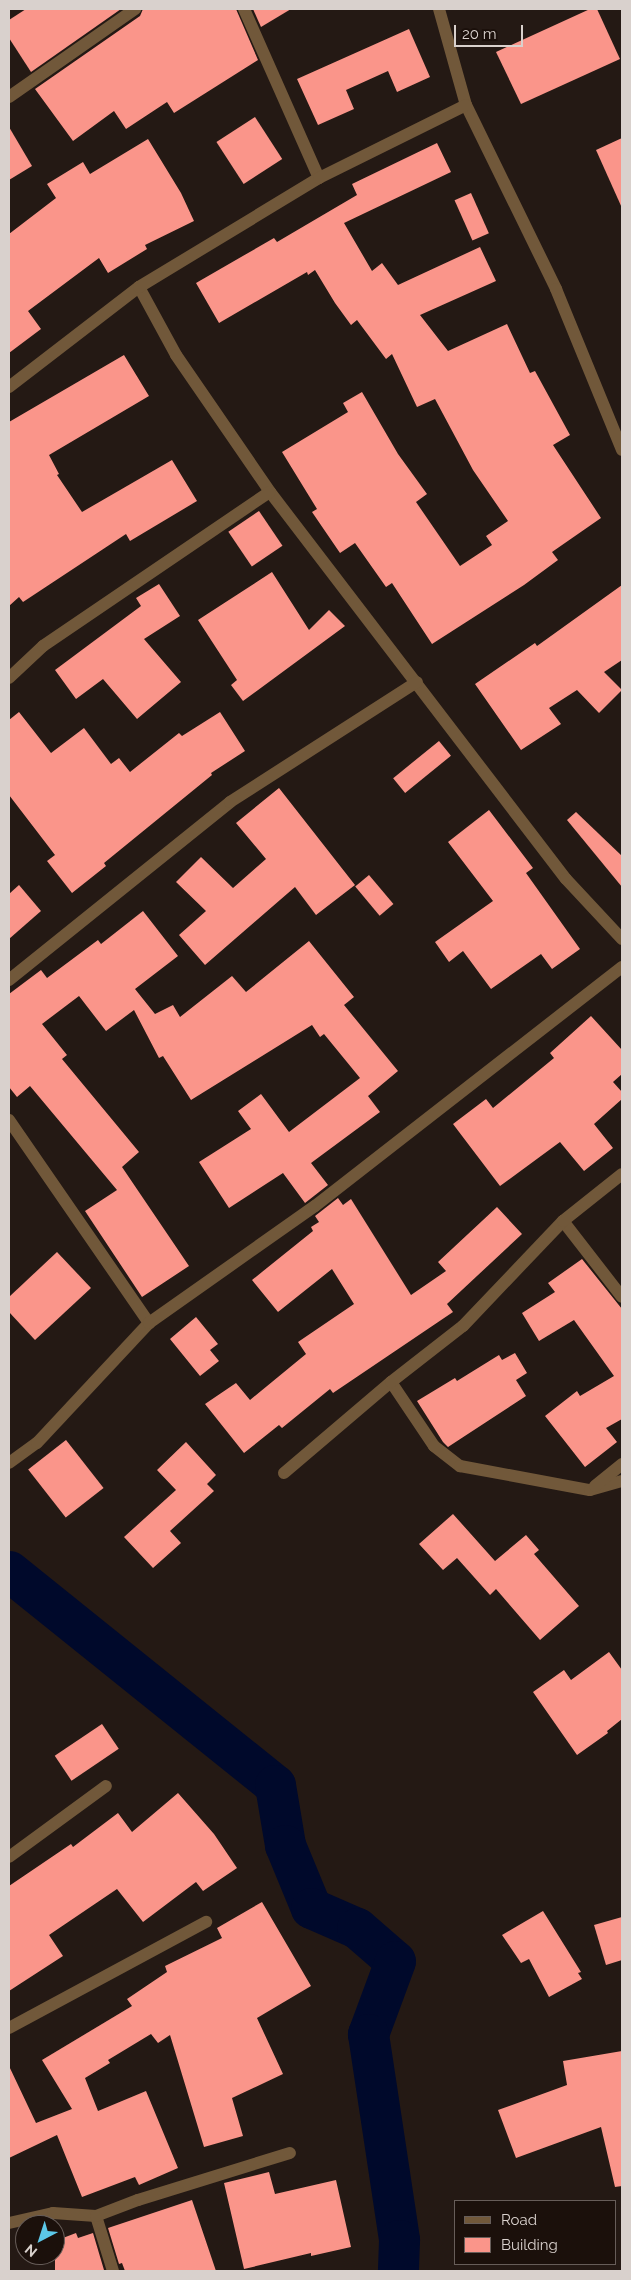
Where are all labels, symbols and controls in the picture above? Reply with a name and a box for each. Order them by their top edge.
scale bar [456,15,525,47]
text: 20 m [462,25,497,43]
legend [454,2200,616,2265]
text: Road [501,2211,537,2229]
north arrow [15,2215,65,2265]
text: Building [501,2236,558,2254]
text: N [22,2241,40,2260]

